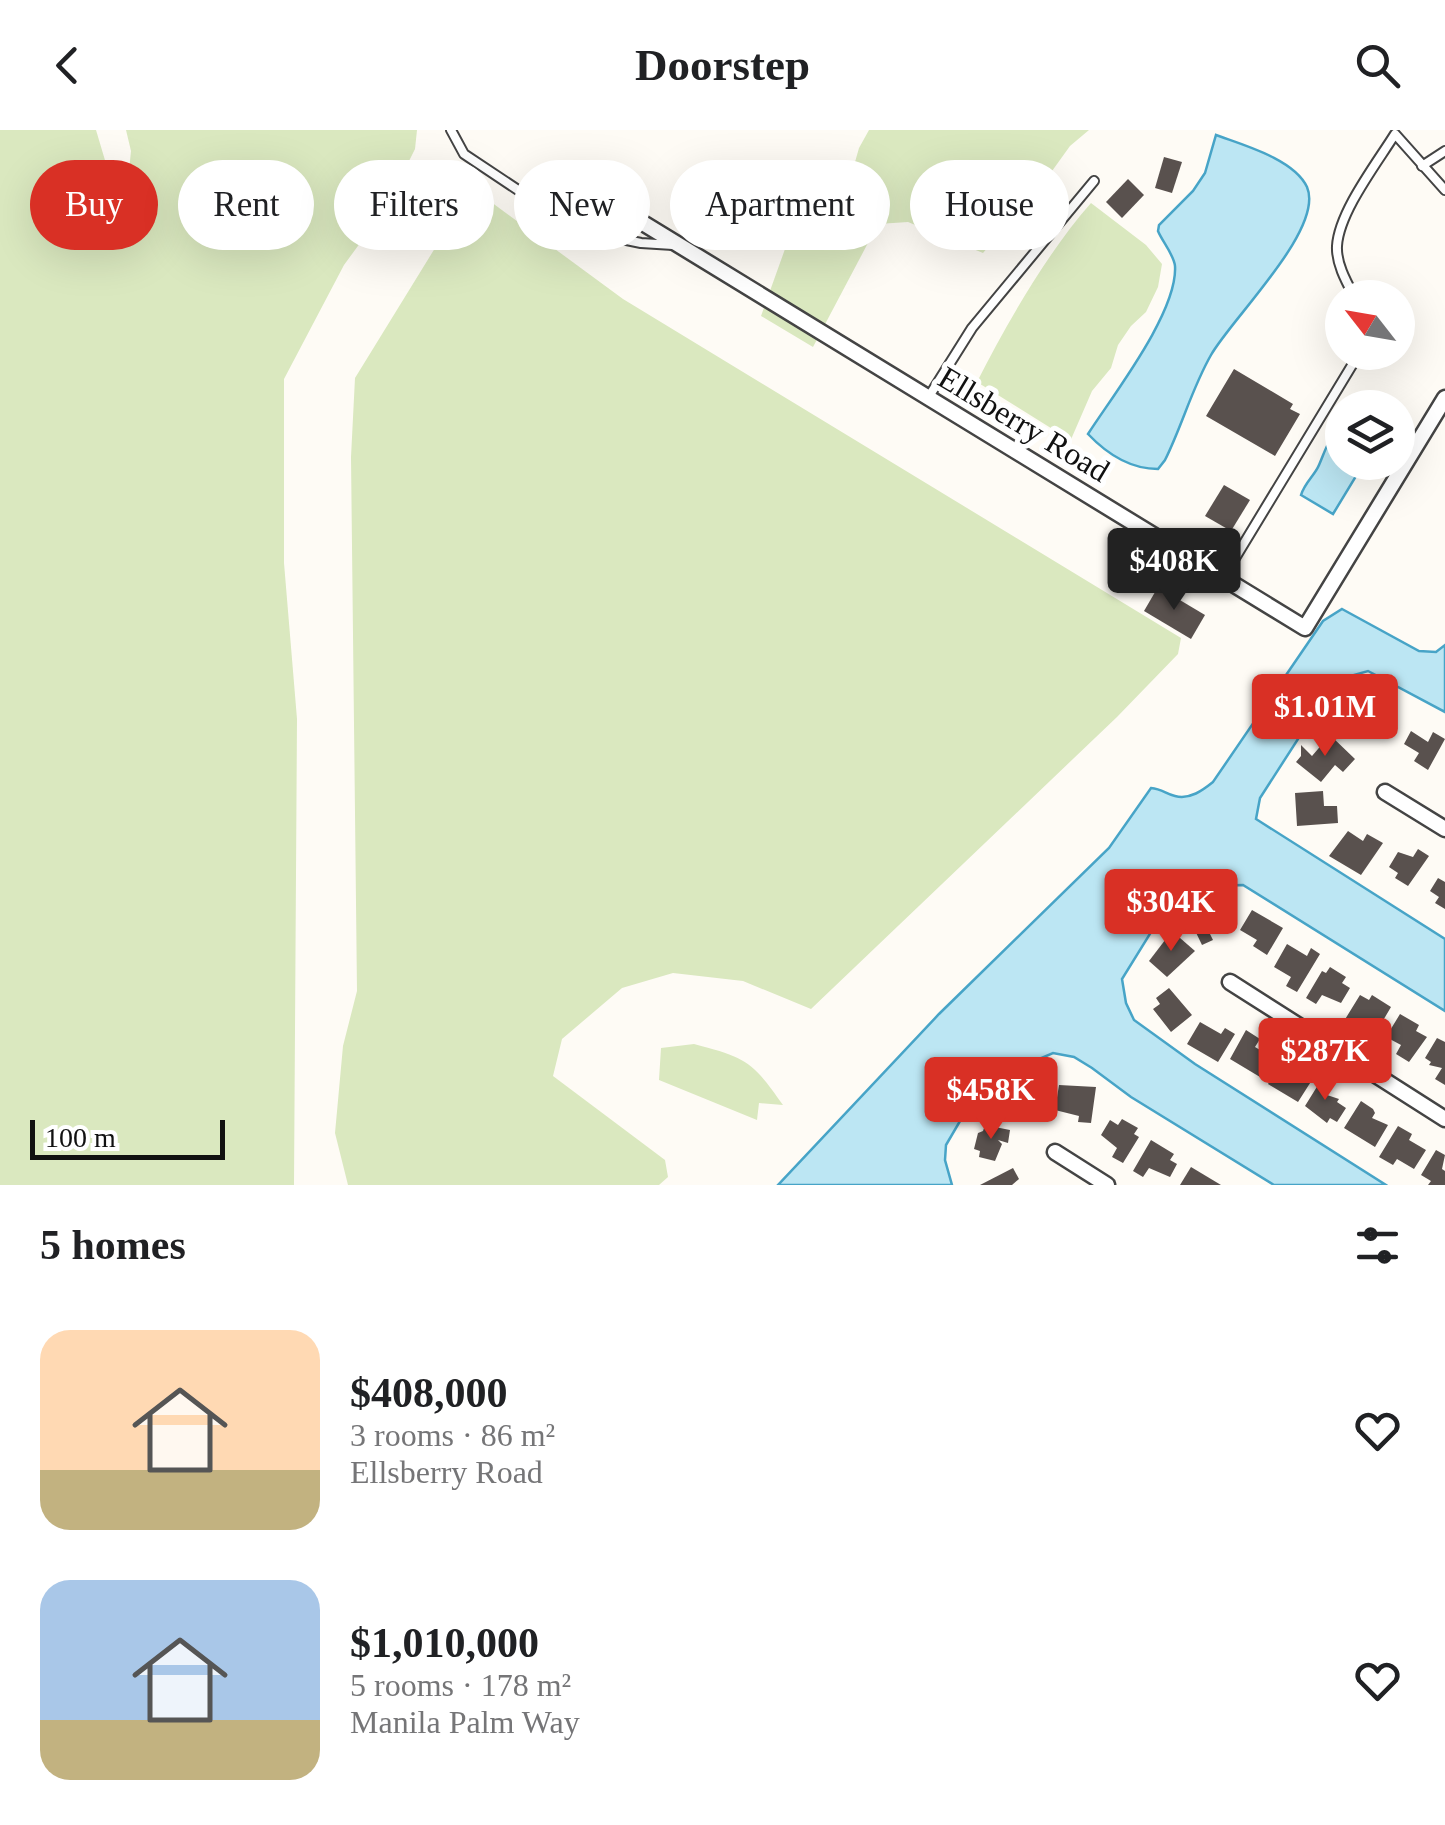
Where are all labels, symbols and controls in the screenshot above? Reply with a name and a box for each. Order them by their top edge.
icon: back [40,38,95,93]
icon: search [1350,38,1405,93]
text: Doorstep [635,40,810,90]
chip: Buy [30,160,158,250]
chip: Rent [178,160,314,250]
chip: Filters [334,160,494,250]
chip: New [514,160,650,250]
chip: Apartment [670,160,890,250]
chip: House [910,160,1069,250]
north arrow [1325,280,1415,370]
map controls [1325,280,1415,480]
street label: Ellsberry Road [932,359,1116,489]
button: layers [1325,390,1415,480]
pin: $408K [1104,528,1244,613]
text: $408K [1130,542,1218,578]
pin: $1.01M [1244,674,1406,759]
text: $1.01M [1274,688,1376,724]
pin: $304K [1101,869,1241,954]
text: $304K [1127,883,1215,919]
pin: $287K [1255,1018,1395,1103]
text: $287K [1281,1032,1369,1068]
pin: $458K [921,1057,1061,1142]
text: $458K [947,1071,1035,1107]
scale bar [30,1115,225,1160]
text: 100 m [45,1122,116,1153]
icon: filters [1350,1218,1405,1273]
text: 5 homes [40,1222,186,1268]
icon: home [120,1370,240,1490]
text: $408,000 [350,1370,508,1416]
icon: heart [1350,1403,1405,1458]
text: 3 rooms · 86 m² [350,1417,555,1453]
text: Ellsberry Road [350,1454,543,1490]
icon: home [120,1620,240,1740]
text: $1,010,000 [350,1620,539,1666]
icon: heart [1350,1653,1405,1708]
text: 5 rooms · 178 m² [350,1667,571,1703]
text: Manila Palm Way [350,1704,580,1740]

